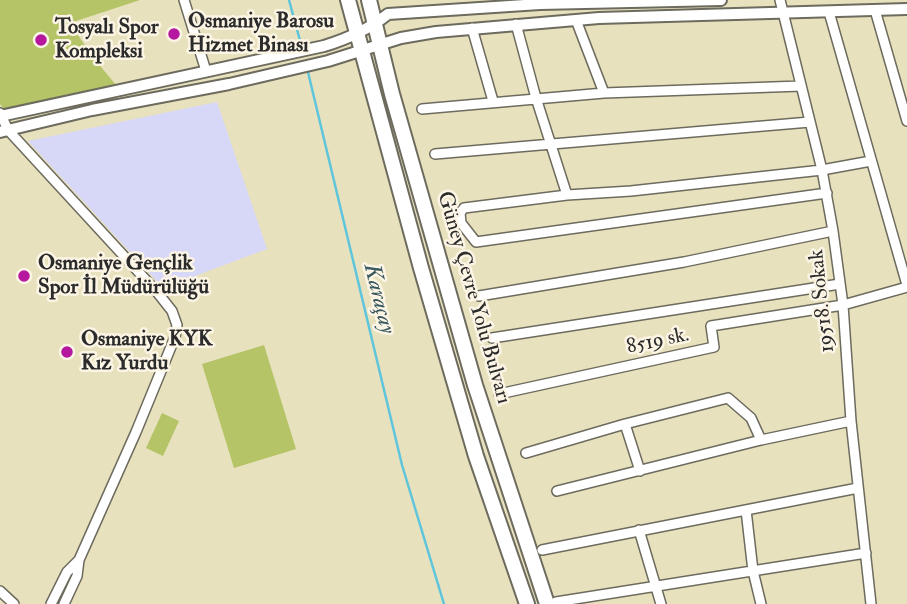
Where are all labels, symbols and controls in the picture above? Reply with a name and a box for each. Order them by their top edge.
place label: Osmaniye Barosu Hizmet Binası [188,9,334,59]
place label: Tosyalı Spor Kompleksi [55,15,159,65]
marker: Osmaniye Barosu Hizmet Binası [166,26,182,42]
marker: Tosyalı Spor Kompleksi [33,32,49,48]
street label: Güney Çevre Yolu Bulvarı [431,189,515,407]
street label: 19518. Sokak [805,248,841,354]
place label: Osmaniye Gençlik Spor İl Müdürülüğü [38,251,209,301]
water label: Karaçay [356,261,400,337]
marker: Osmaniye Gençlik Spor İl Müdürülüğü [16,268,32,284]
street label: 8519 sk. [625,323,691,361]
place label: Osmaniye KYK Kız Yurdu [81,327,213,377]
marker: Osmaniye KYK Kız Yurdu [59,344,75,360]

